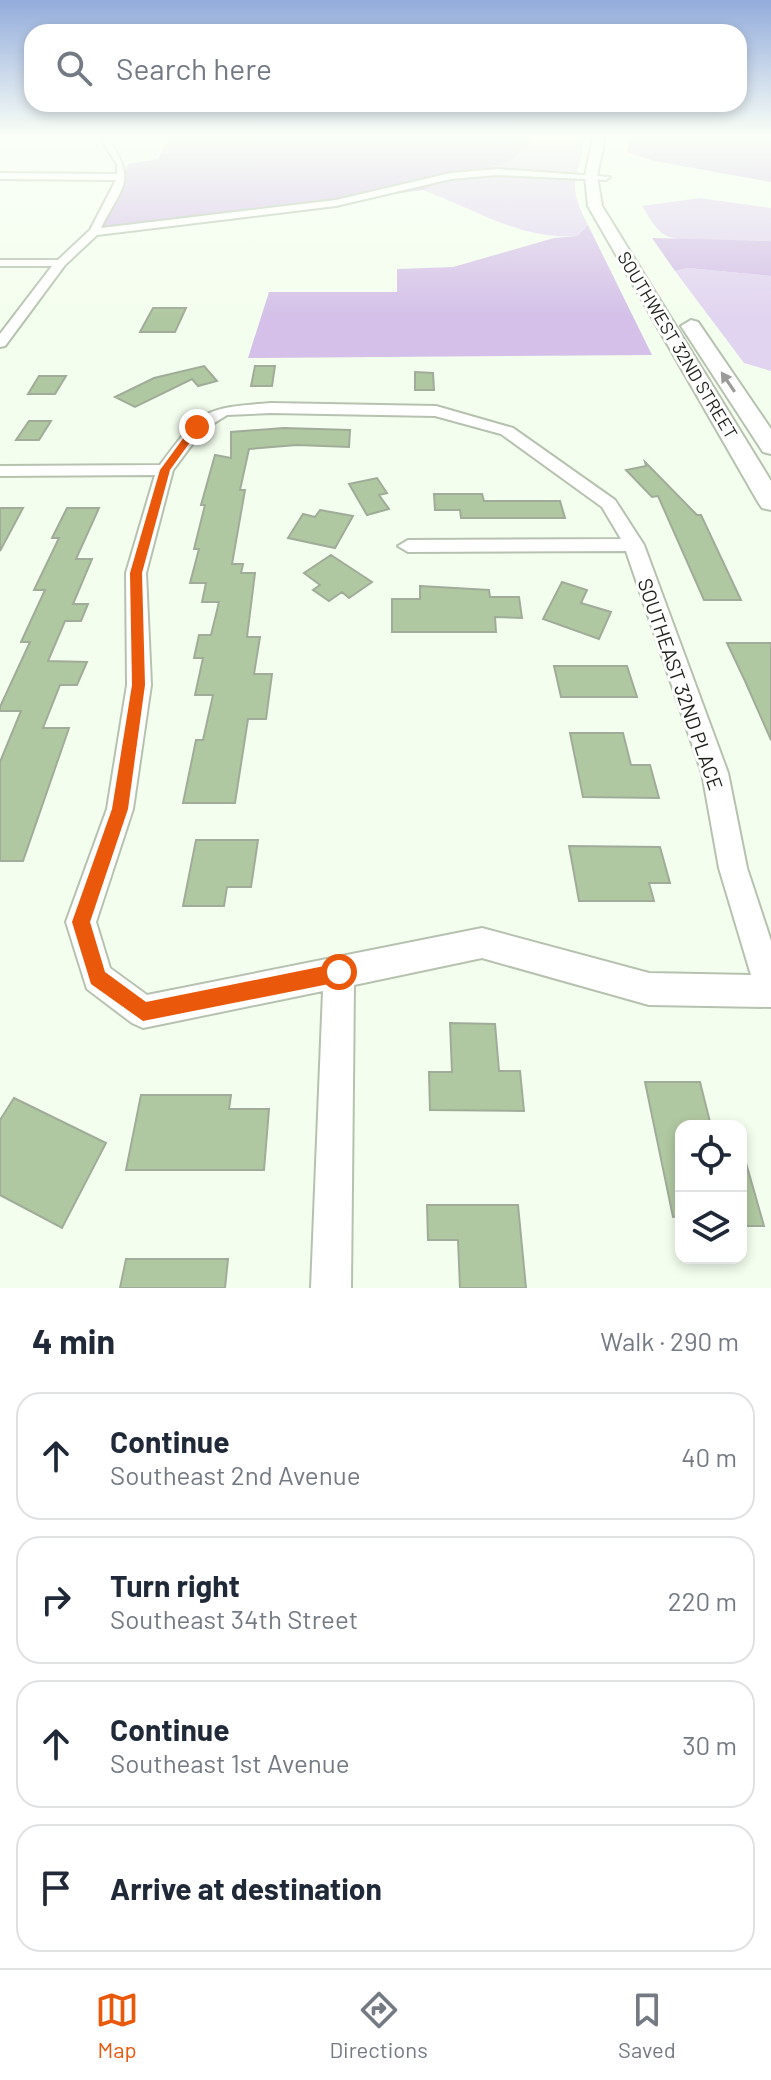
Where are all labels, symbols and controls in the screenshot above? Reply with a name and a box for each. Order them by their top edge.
search box [24,24,747,112]
icon: search [52,46,96,90]
text: Search here [116,50,272,86]
street label: SOUTHWEST 32ND STREET [613,247,743,443]
one-way arrow [721,371,735,393]
route end [179,409,215,445]
street label: SOUTHEAST 32ND PLACE [633,575,729,793]
route start [321,954,357,990]
map controls [675,1120,747,1264]
button: locate [675,1120,747,1192]
button: layers [675,1192,747,1264]
text: 4 min [32,1320,115,1361]
text: Walk · 290 m [600,1325,739,1356]
text: Continue [110,1423,230,1459]
icon: ahead [34,1434,78,1478]
text: 40 m [681,1441,737,1472]
text: Southeast 2nd Avenue [110,1459,361,1490]
text: Turn right [110,1567,240,1603]
icon: right [34,1578,78,1622]
text: 220 m [668,1585,737,1616]
text: Southeast 34th Street [110,1603,358,1634]
text: Continue [110,1711,230,1747]
icon: ahead [34,1722,78,1766]
text: 30 m [682,1729,737,1760]
text: Southeast 1st Avenue [110,1747,350,1778]
icon: arrive [34,1866,78,1910]
text: Arrive at destination [110,1870,382,1906]
tab: Map [95,1988,139,2062]
tab: Directions [329,1988,428,2062]
tab: Saved [618,1988,676,2062]

